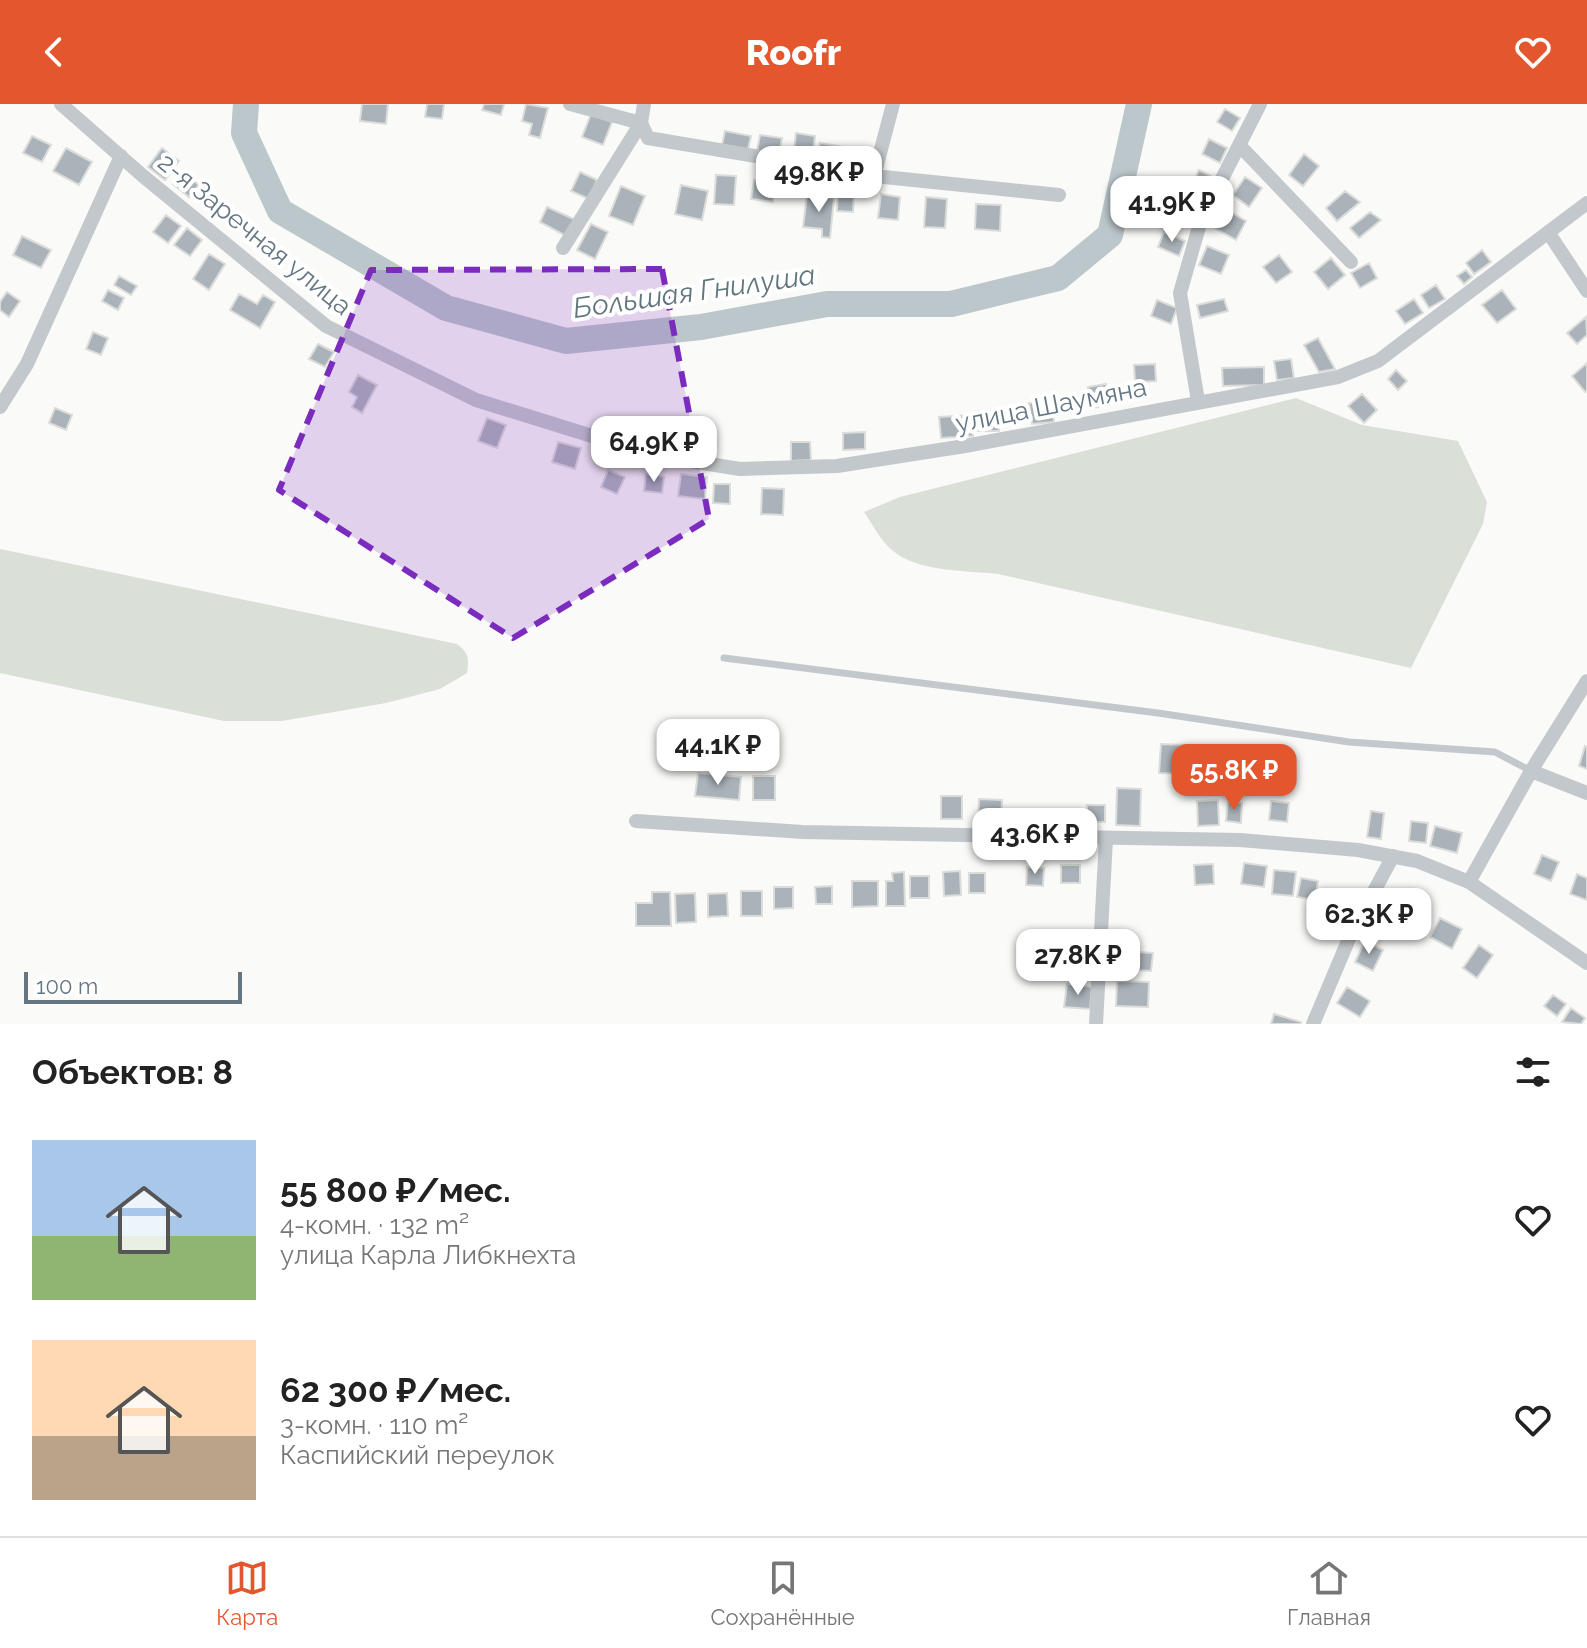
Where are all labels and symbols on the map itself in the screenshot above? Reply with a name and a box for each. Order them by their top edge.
pin: 49.8K ₽ [745,146,893,214]
street label: 2-я Заречная улица [152,147,358,321]
pin: 41.9K ₽ [1098,176,1246,244]
water label: Большая Гнилуша [571,258,817,325]
street label: улица Шаумяна [953,372,1149,438]
pin: 64.9K ₽ [580,416,728,484]
pin: 44.1K ₽ [644,719,792,787]
pin: 55.8K ₽ [1160,744,1308,812]
pin: 43.6K ₽ [961,808,1109,876]
pin: 62.3K ₽ [1295,888,1443,956]
pin: 27.8K ₽ [1004,929,1152,997]
scale bar [24,968,242,1004]

